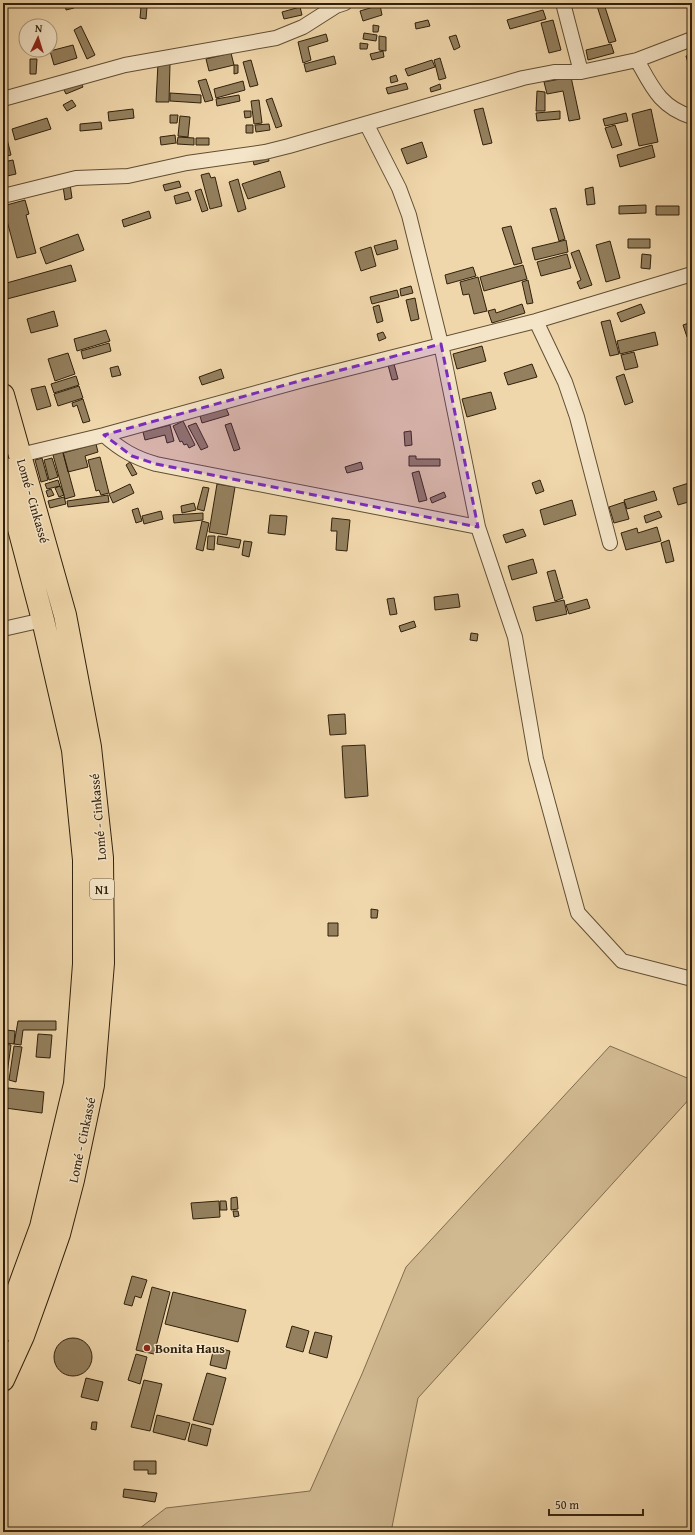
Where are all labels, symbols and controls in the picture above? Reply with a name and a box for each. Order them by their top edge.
north arrow [18,18,58,58]
text: N [34,20,44,36]
street label: Lomé - Cinkassé [12,457,54,545]
street label: Lomé - Cinkassé [85,773,111,861]
road number: N1 [90,879,114,899]
street label: Lomé - Cinkassé [64,1095,100,1185]
place label: Bonita Haus [155,1339,225,1358]
marker: Bonita Haus [142,1343,152,1353]
scale bar [549,1491,643,1517]
text: 50 m [555,1496,579,1513]

